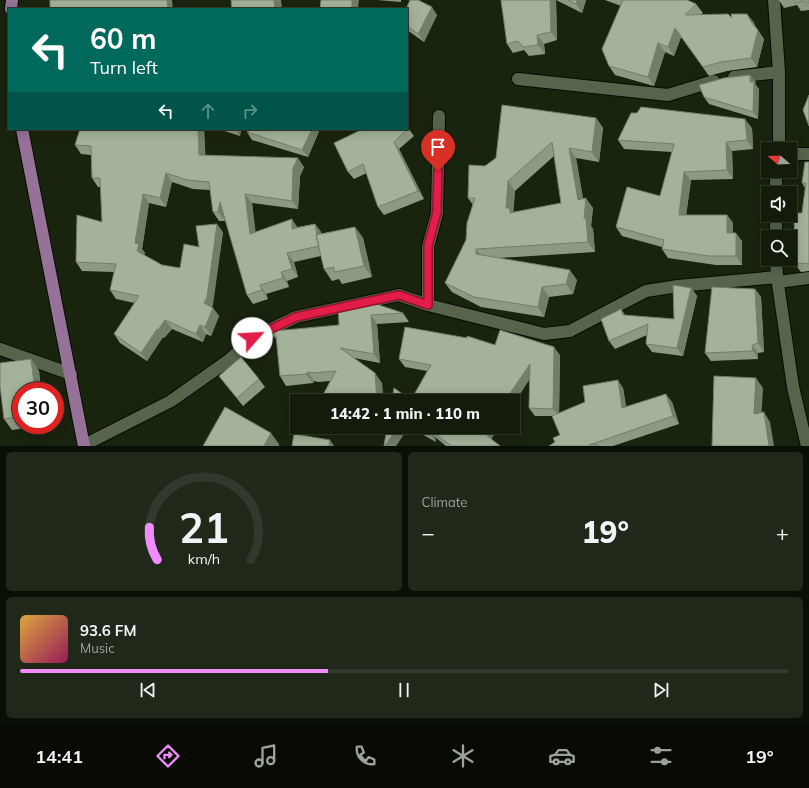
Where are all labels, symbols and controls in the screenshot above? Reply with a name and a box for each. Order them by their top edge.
text: 60 m [90,21,156,56]
icon: left [24,24,76,76]
text: Turn left [90,56,158,79]
icon: left [155,100,177,122]
icon: ahead [197,100,219,122]
icon: right [239,100,261,122]
pin [421,130,455,171]
icon: arrive [427,136,449,158]
north arrow [761,142,797,178]
map controls [761,142,797,266]
button: sound [761,186,797,222]
button: search [761,230,797,266]
position arrow [231,317,273,359]
speed limit sign: 30 [12,382,64,434]
text: 14:42 · 1 min · 110 m [330,404,480,423]
text: Climate [422,494,467,510]
text: 21 [179,500,229,552]
text: 19° [581,513,629,551]
text: − [422,519,435,547]
text: + [776,519,789,547]
text: km/h [188,549,220,567]
text: 93.6 FM [80,621,136,640]
text: Music [80,640,115,656]
icon: previous [137,679,159,701]
icon: pause [393,679,415,701]
icon: next [650,679,672,701]
icon: directions [154,742,182,770]
icon: music [252,742,280,770]
icon: phone [351,742,379,770]
icon: climate [449,742,477,770]
icon: car [548,742,576,770]
icon: filters [647,742,675,770]
text: 14:41 [35,745,83,768]
text: 19° [745,745,774,768]

